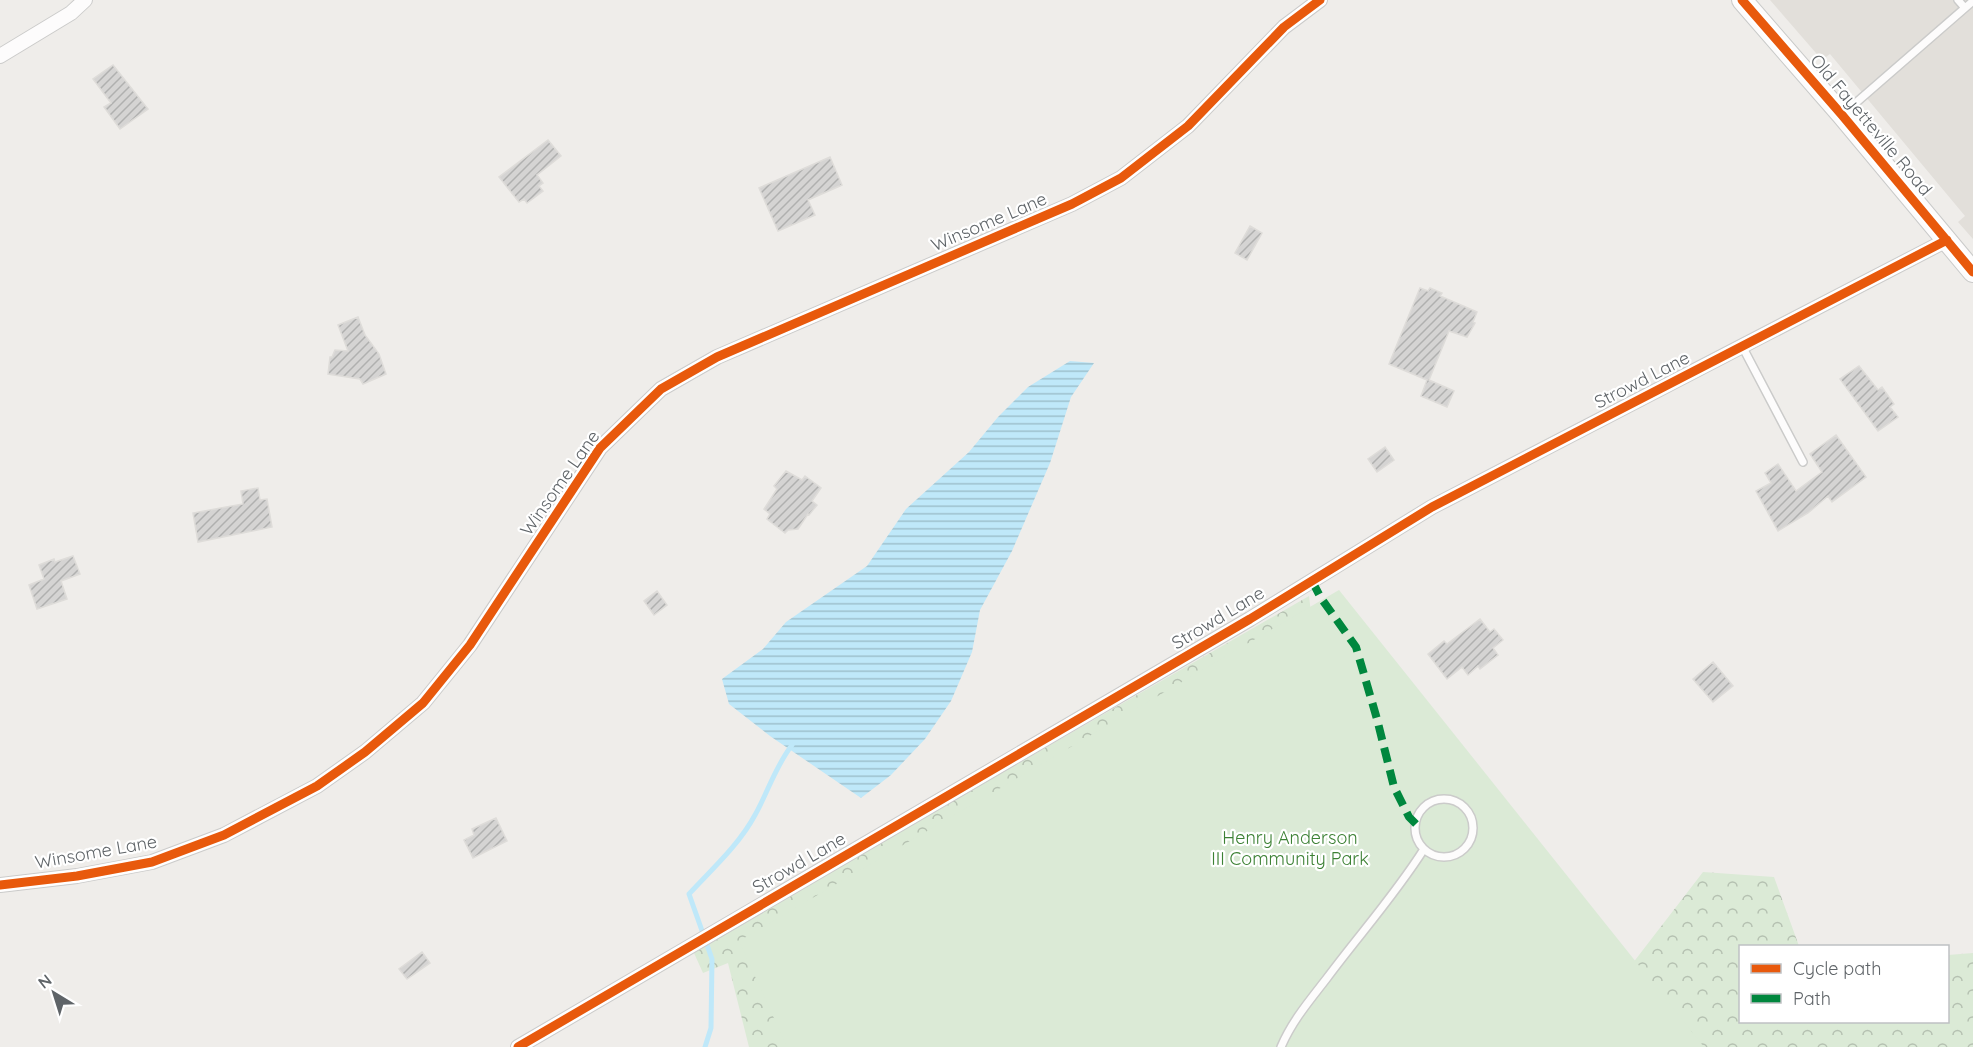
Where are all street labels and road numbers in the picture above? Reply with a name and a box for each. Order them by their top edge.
street label: Old Fayetteville Road [1805,49,1937,200]
street label: Winsome Lane [927,187,1050,256]
street label: Strowd Lane [1590,346,1693,413]
street label: Winsome Lane [515,426,604,540]
street label: Strowd Lane [1167,581,1268,654]
street label: Strowd Lane [748,827,850,899]
street label: Winsome Lane [33,829,159,874]

